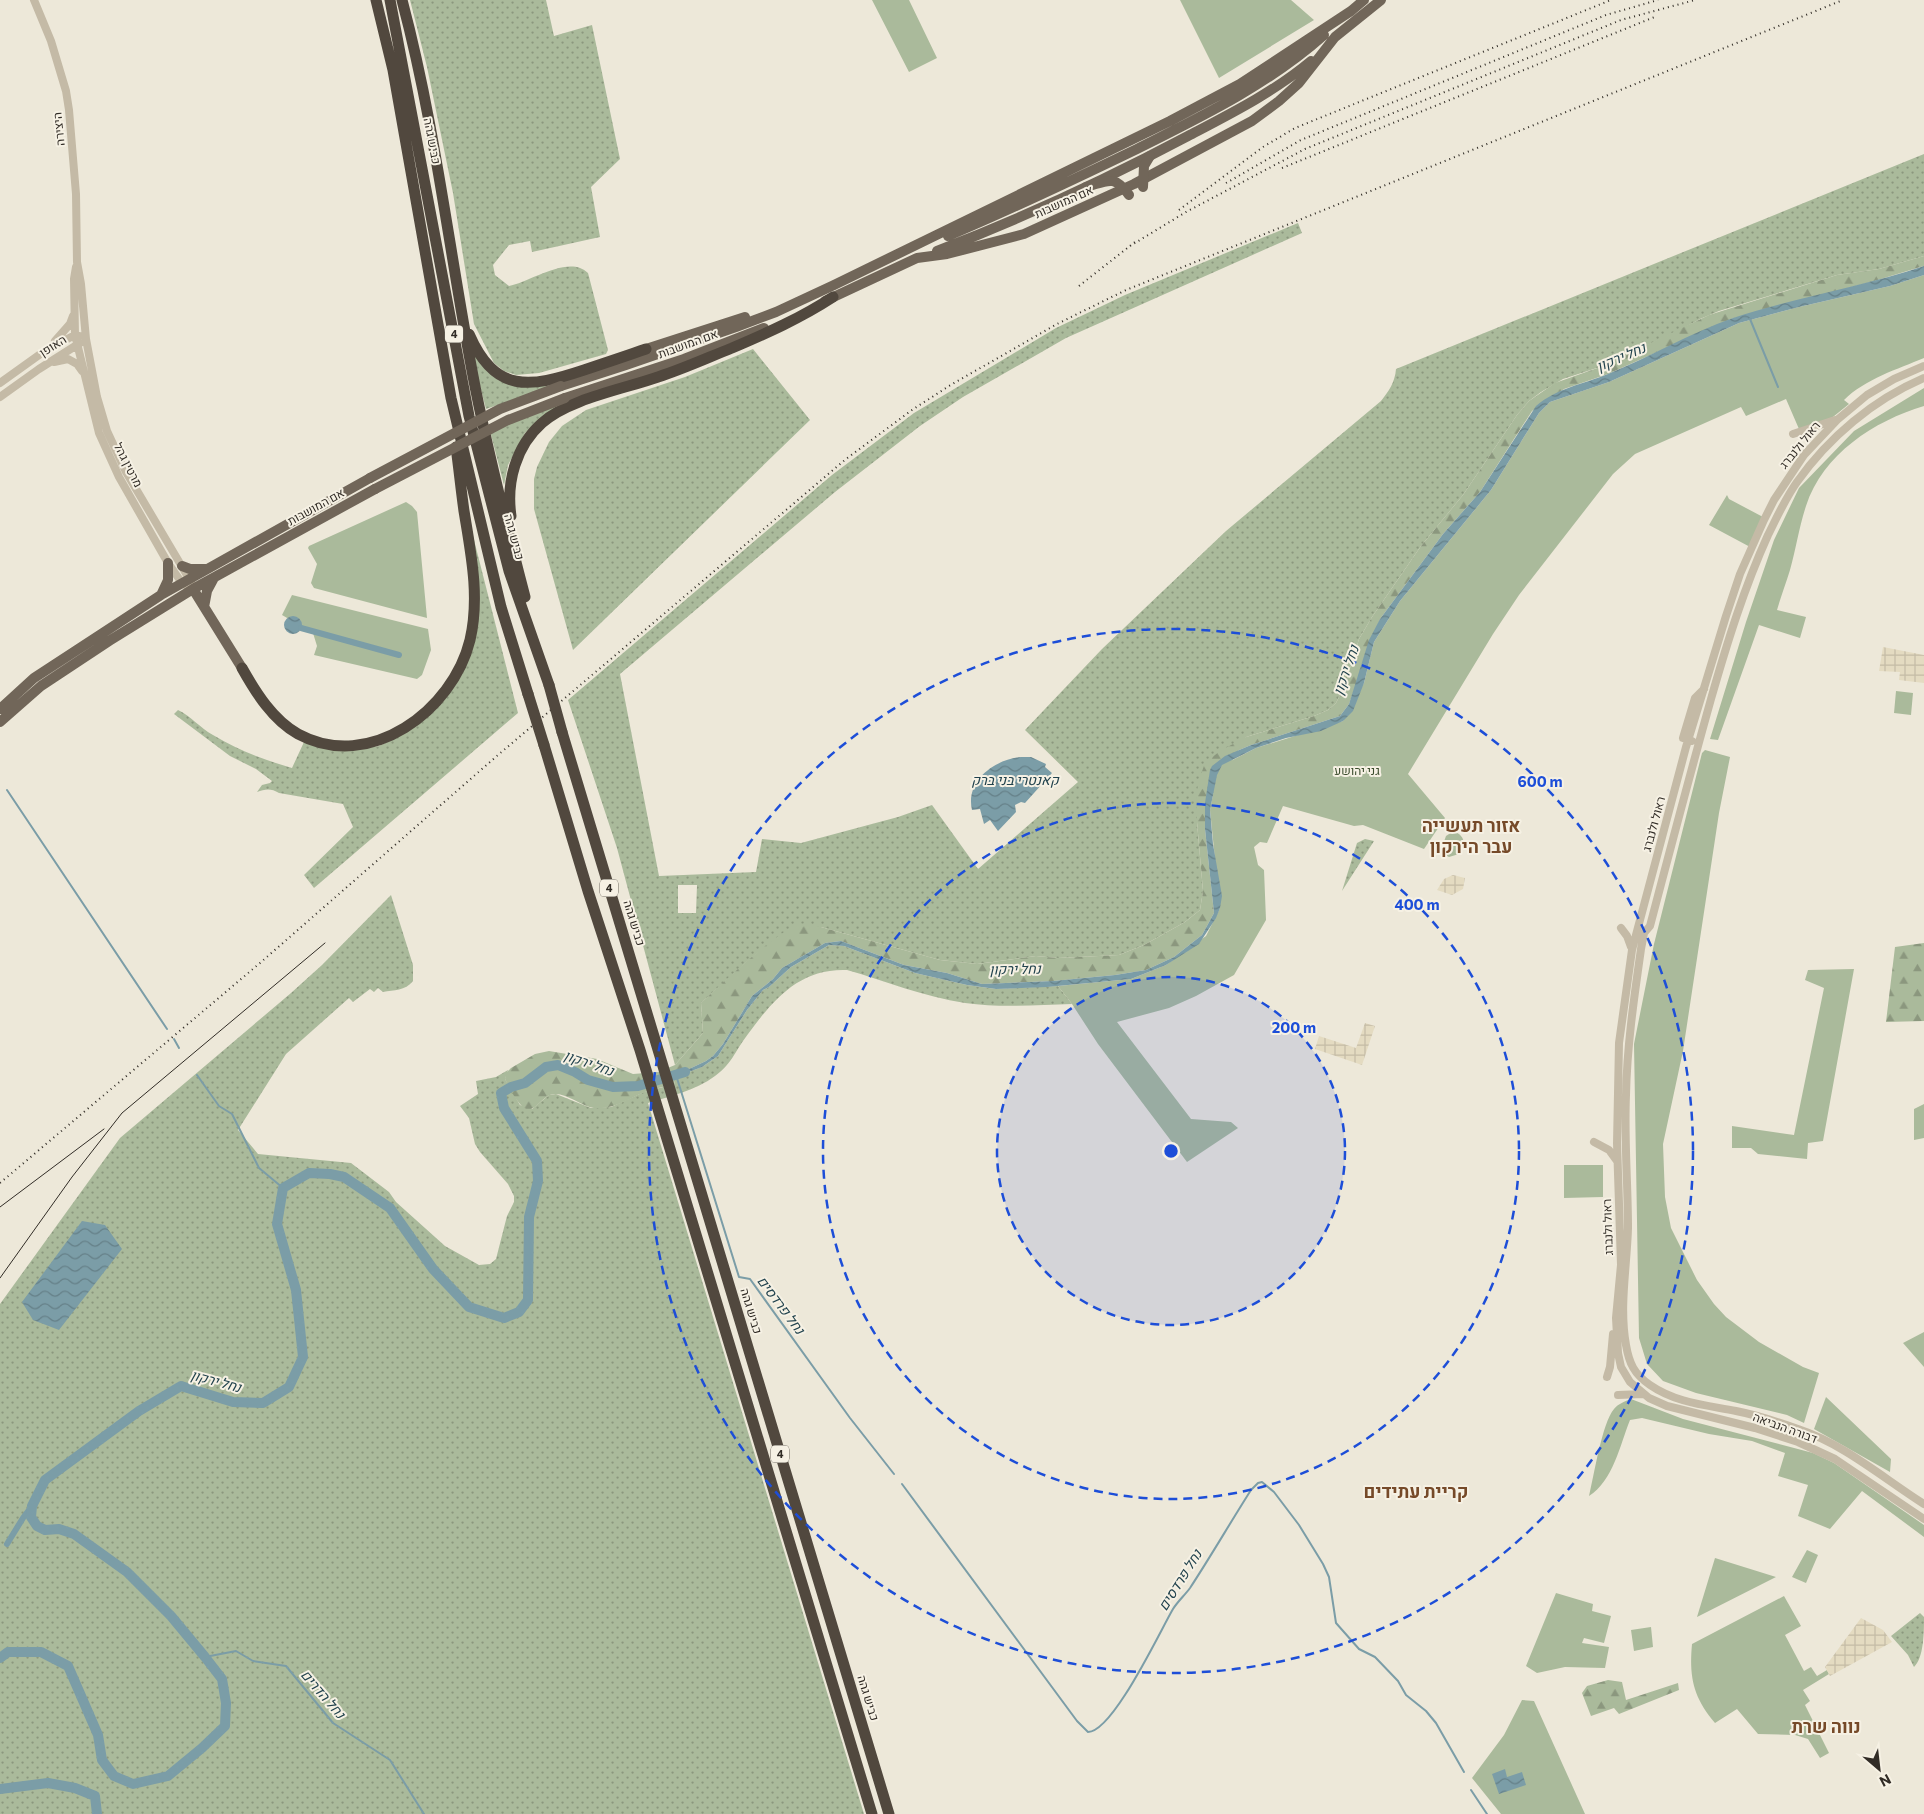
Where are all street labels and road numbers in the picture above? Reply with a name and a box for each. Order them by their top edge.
street label: היצירה [49,112,67,147]
street label: כביש גהה [422,116,444,165]
street label: אם המושבות [1032,182,1095,220]
road number: 4 [445,326,463,342]
street label: אם המושבות [656,326,720,360]
street label: האופן [36,331,69,359]
street label: ראול ולנברג [1776,418,1822,471]
street label: מרטין גהל [112,440,146,489]
street label: אם המושבות [285,485,347,527]
street label: כביש גהה [502,512,528,561]
street label: ראול ולנברג [1639,795,1667,853]
road number: 4 [600,880,618,896]
street label: כביש גהה [621,898,649,947]
street label: ראול ולנברג [1599,1199,1615,1256]
street label: כביש גהה [738,1286,766,1335]
street label: דבורה הנביאה [1751,1409,1819,1445]
road number: 4 [771,1446,789,1462]
street label: כביש גהה [855,1673,883,1722]

